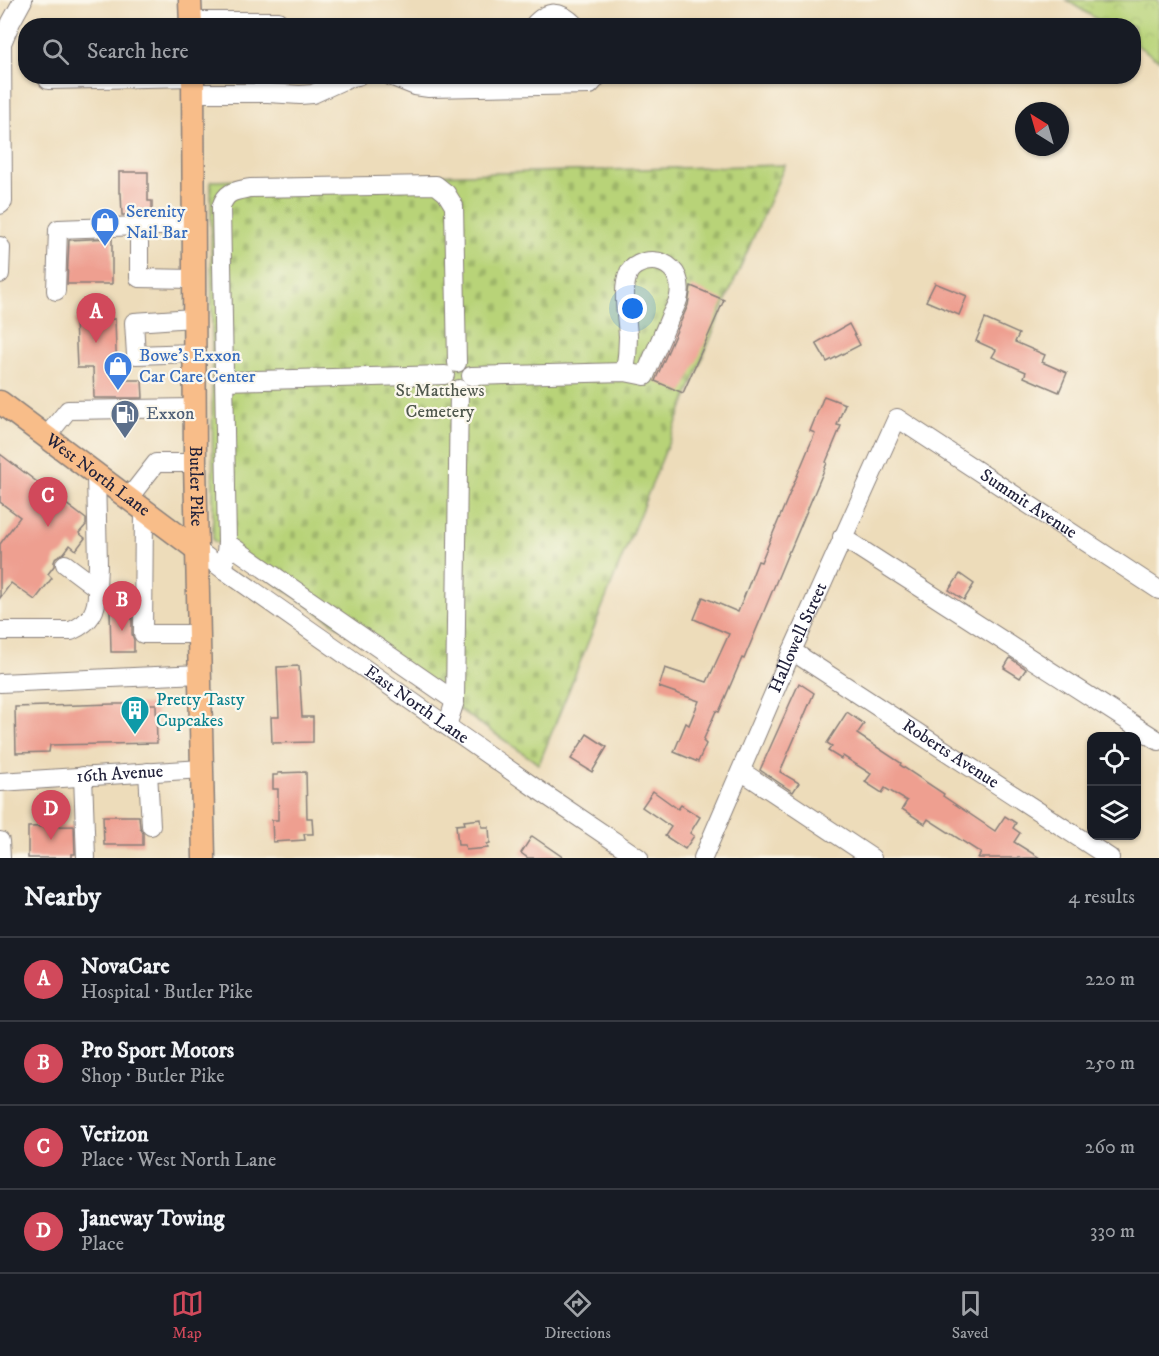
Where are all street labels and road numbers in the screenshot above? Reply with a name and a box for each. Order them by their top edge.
street label: West North Lane [40,428,154,522]
street label: Butler Pike [184,446,207,527]
street label: Summit Avenue [976,464,1081,544]
street label: Hallowell Street [764,579,832,696]
street label: East North Lane [360,661,473,749]
street label: Roberts Avenue [898,715,1003,794]
street label: 16th Avenue [76,761,164,788]

